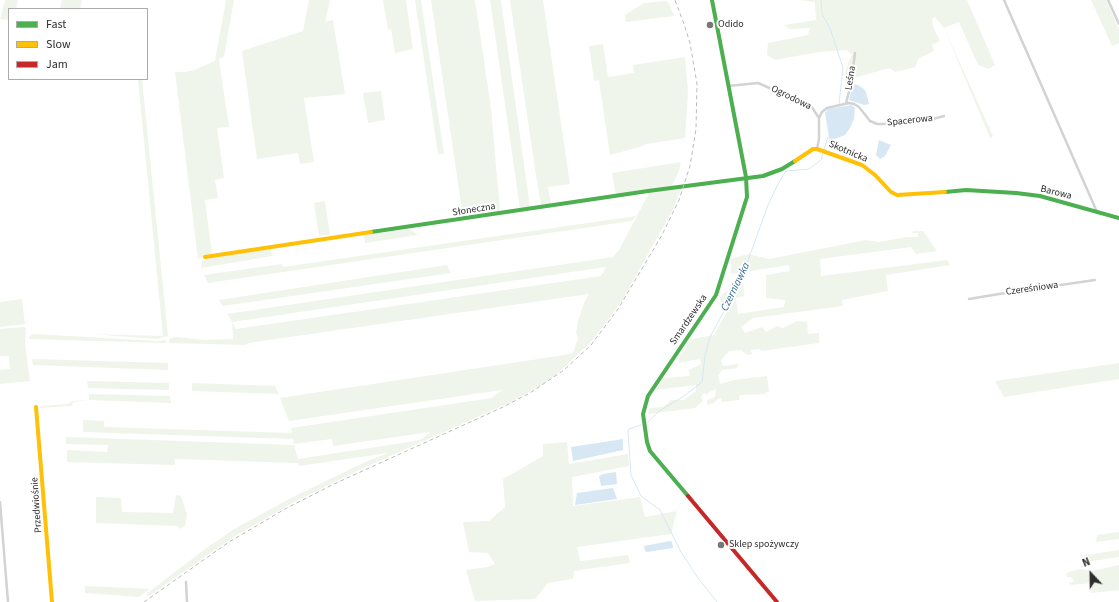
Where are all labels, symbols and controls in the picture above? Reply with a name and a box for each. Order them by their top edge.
legend [8,8,148,80]
text: Fast [46,16,66,33]
place label: Odido [718,19,744,31]
marker: Odido [705,20,715,30]
text: Slow [46,36,71,53]
text: Jam [46,56,68,73]
street label: Leśna [843,65,859,91]
street label: Ogrodowa [769,83,813,113]
street label: Spacerowa [887,113,933,129]
street label: Skotnicka [827,138,869,166]
street label: Barowa [1039,183,1073,203]
street label: Słoneczna [452,201,496,219]
water label: Czerniawka [719,261,753,313]
street label: Czereśniowa [1005,279,1059,299]
street label: Smardzewska [668,293,710,347]
street label: Przedwiośnie [29,477,45,533]
place label: Sklep spożywczy [729,539,799,551]
marker: Sklep spożywczy [716,540,726,550]
north arrow [1071,554,1111,594]
text: N [1080,554,1093,571]

